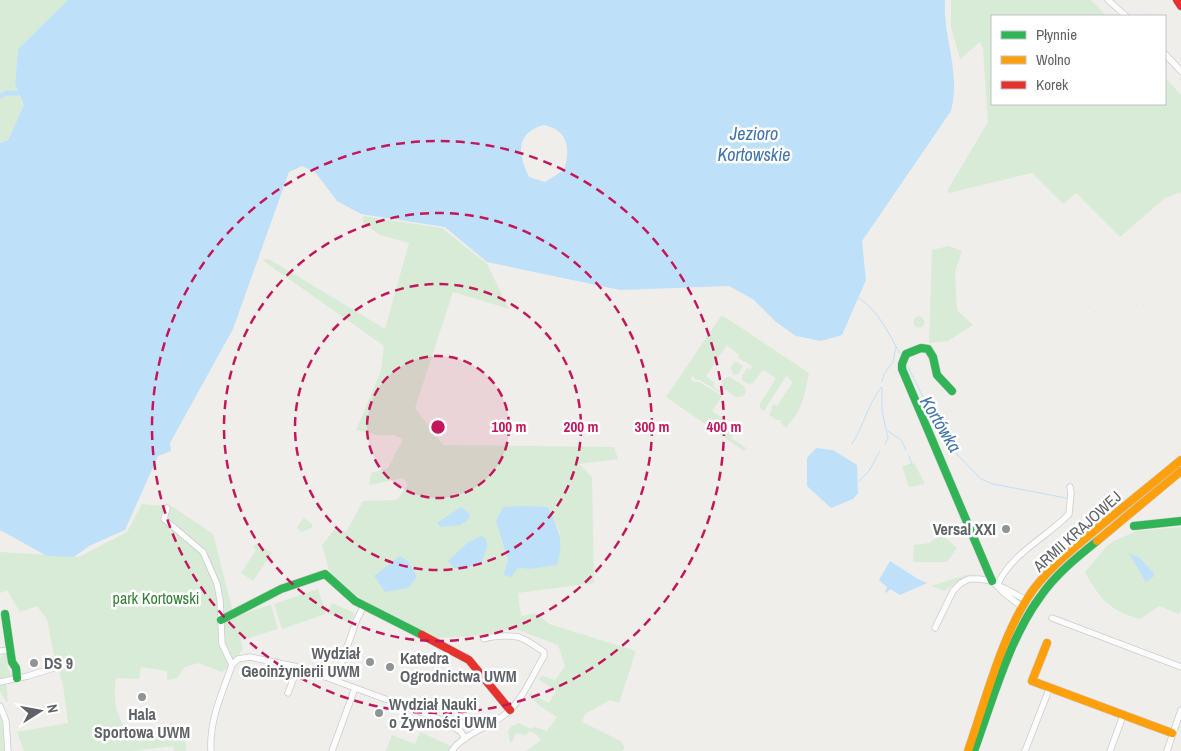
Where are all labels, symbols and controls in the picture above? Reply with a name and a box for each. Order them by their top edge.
legend [991,15,1166,105]
text: Płynnie [1036,24,1077,45]
text: Wolno [1036,49,1071,70]
text: Korek [1036,74,1069,95]
water label: Jezioro Kortowskie [717,121,791,167]
water label: Kortówka [914,391,968,457]
text: 100 m [492,416,526,437]
text: 200 m [564,416,598,437]
text: 300 m [635,416,669,437]
text: 400 m [707,416,741,437]
centre of rings [429,418,447,436]
street label: ARMII KRAJOWEJ [1027,486,1126,577]
place label: Versal XXI [933,518,996,540]
marker: Versal XXI [1000,523,1012,535]
park label: park Kortowski [113,587,199,609]
place label: Wydział Geoinżynierii UWM [241,642,361,682]
place label: Katedra Ogrodnictwa UWM [400,647,517,687]
place label: DS 9 [44,652,73,674]
marker: Wydział Geoinżynierii UWM [364,656,376,668]
marker: DS 9 [28,657,40,669]
marker: Katedra Ogrodnictwa UWM [384,661,396,673]
north arrow [15,686,65,736]
marker: Hala Sportowa UWM [136,691,148,703]
place label: Wydział Nauki o Żywności UWM [389,693,497,733]
text: N [43,703,62,714]
place label: Hala Sportowa UWM [94,703,190,743]
marker: Wydział Nauki o Żywności UWM [373,707,385,719]

